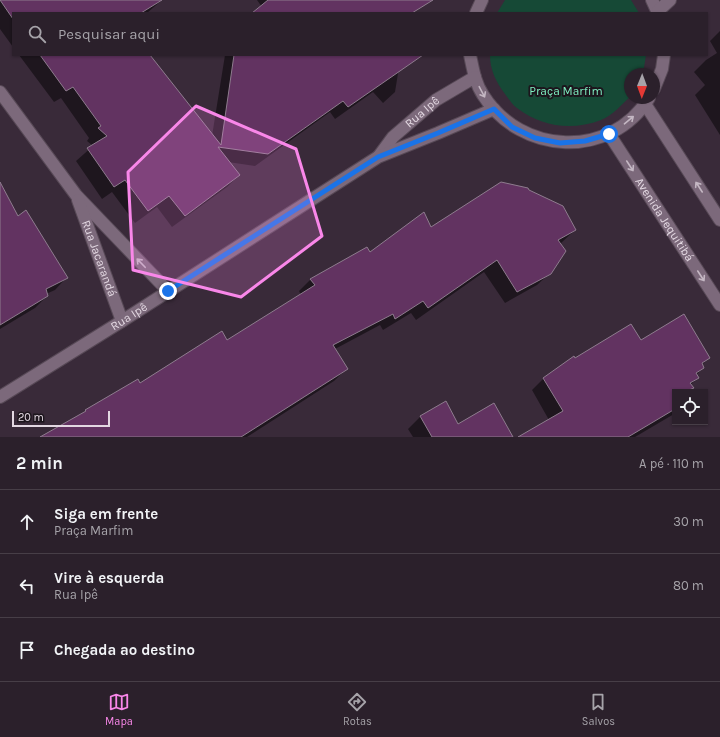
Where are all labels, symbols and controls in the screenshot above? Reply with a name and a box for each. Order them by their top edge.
search box [12,12,708,56]
icon: search [26,23,48,45]
text: Pesquisar aqui [58,25,160,43]
north arrow [624,68,660,104]
park label: Praça Marfim [529,84,603,98]
one-way arrow [478,86,486,98]
street label: Rua Ipê [402,93,442,131]
one-way arrow [624,115,634,124]
route start [600,125,618,143]
one-way arrow [626,161,635,172]
street label: Avenida Jequitibá [632,175,697,264]
one-way arrow [695,182,703,193]
street label: Rua Jacarandá [79,218,119,298]
one-way arrow [136,258,146,268]
one-way arrow [697,270,705,281]
route end [159,282,177,300]
street label: Rua Ipê [108,300,150,333]
map controls [672,389,708,425]
button: locate [672,389,708,425]
scale bar [12,409,110,428]
text: 20 m [18,411,44,424]
text: 2 min [16,453,63,473]
text: A pé · 110 m [639,456,704,471]
text: Siga em frente [54,505,158,523]
icon: ahead [16,511,38,533]
text: 30 m [673,514,704,529]
text: Praça Marfim [54,523,133,538]
text: Vire à esquerda [54,569,164,587]
icon: left [16,575,38,597]
text: 80 m [673,578,704,593]
text: Rua Ipê [54,587,98,602]
icon: arrive [16,639,38,661]
text: Chegada ao destino [54,641,195,659]
tab: Mapa [105,691,133,728]
tab: Rotas [343,691,372,728]
tab: Salvos [582,691,615,728]

